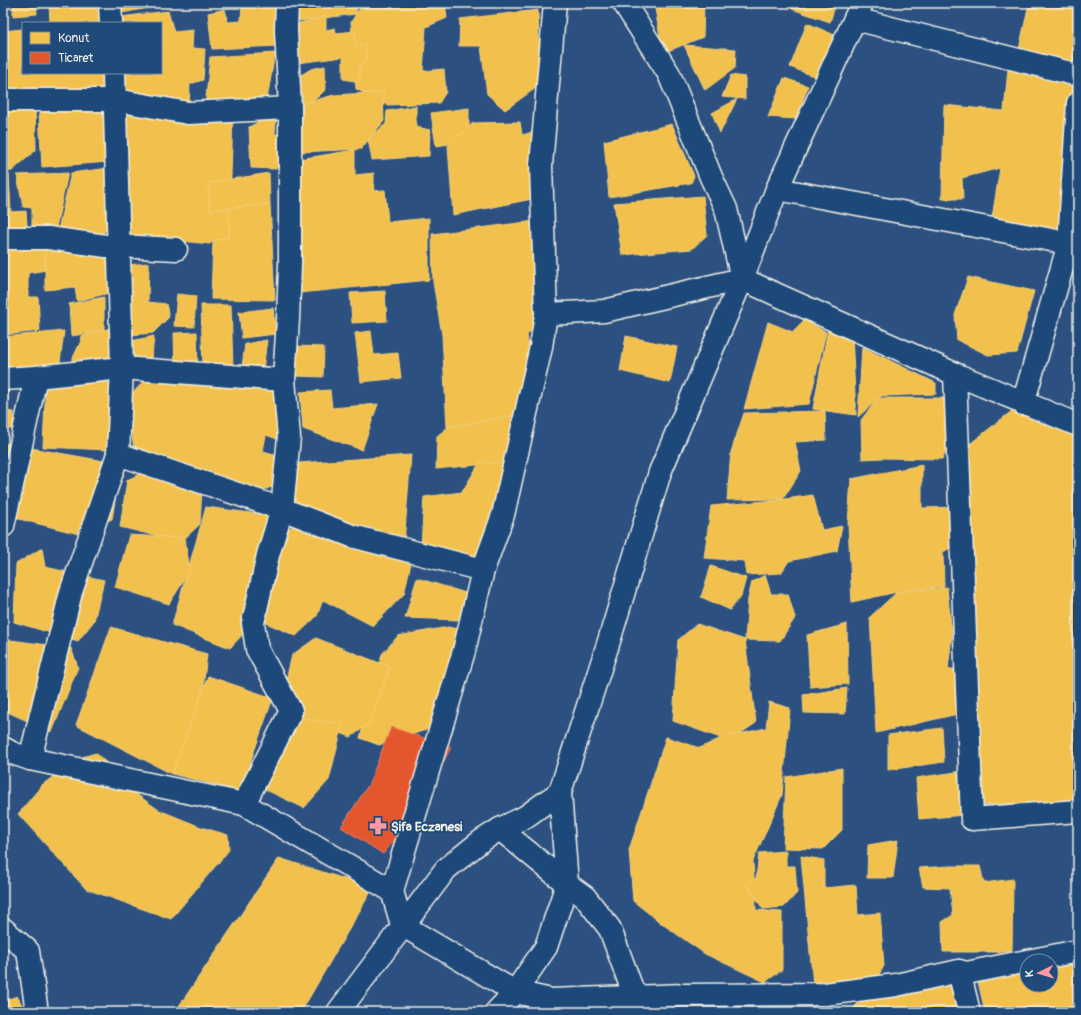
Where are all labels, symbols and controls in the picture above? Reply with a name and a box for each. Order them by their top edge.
legend [22,22,162,74]
text: Konut [58,31,89,46]
text: Ticaret [58,51,93,66]
pharmacy icon: Şifa Eczanesi [368,816,388,836]
place label: Şifa Eczanesi [391,819,463,835]
north arrow [1019,953,1059,993]
text: K [1023,970,1036,978]

